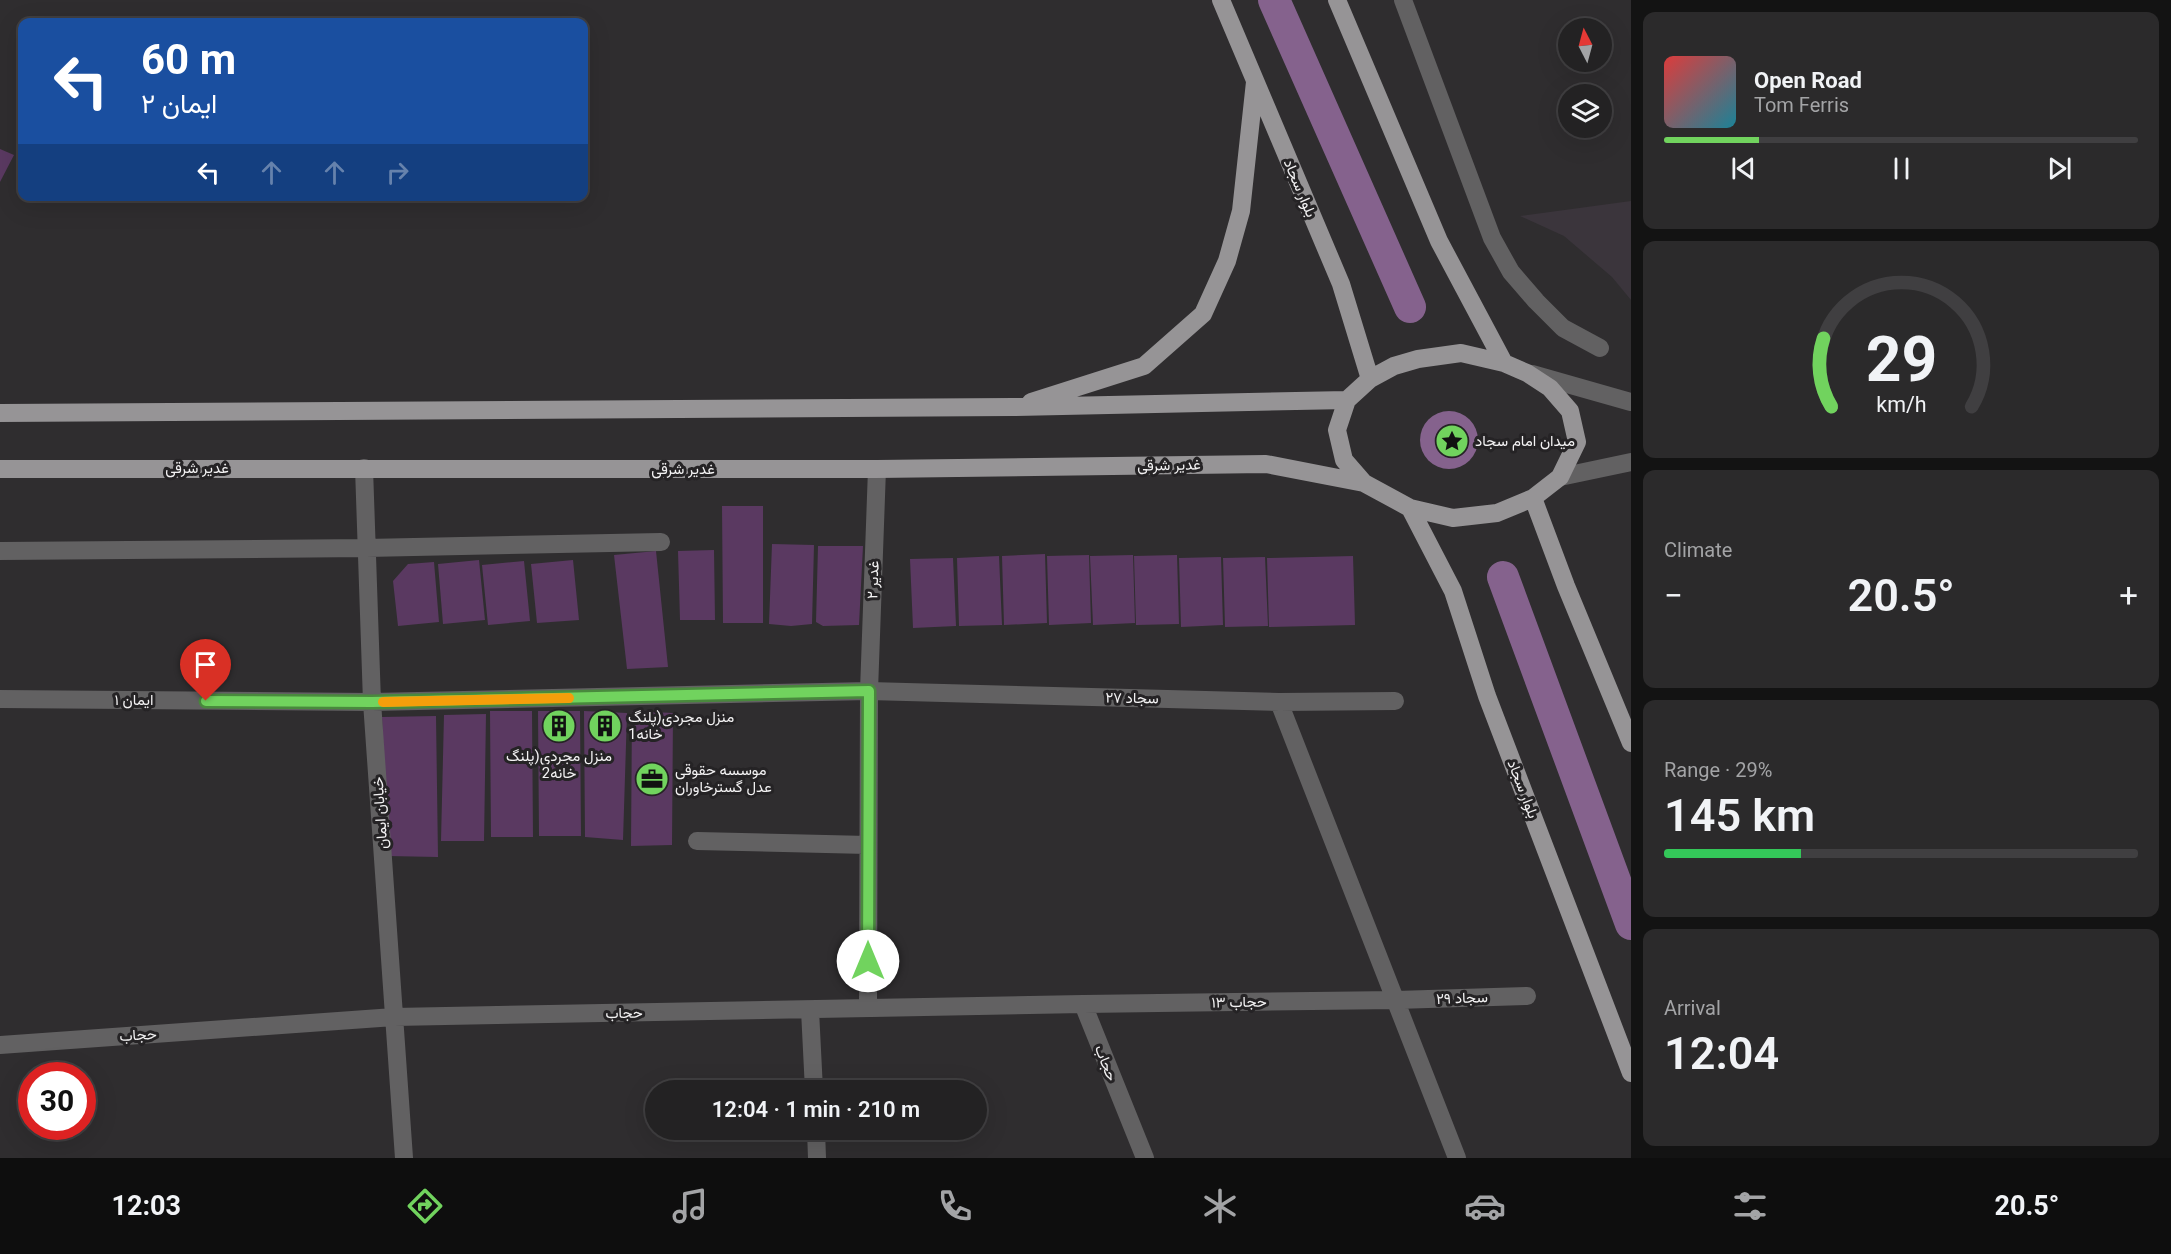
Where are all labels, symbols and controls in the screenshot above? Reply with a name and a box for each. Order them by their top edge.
north arrow [1558,18,1612,72]
map controls [1558,18,1612,138]
text: 60 m [141,35,236,84]
icon: left [42,42,120,120]
text: Open Road [1754,68,1862,93]
button: layers [1558,84,1612,138]
text: ایمان ۲ [141,88,217,120]
text: Tom Ferris [1754,93,1849,117]
icon: previous [1727,152,1760,185]
icon: pause [1885,152,1918,185]
icon: next [2043,152,2076,185]
icon: left [192,156,225,189]
icon: ahead [255,156,288,189]
icon: ahead [318,156,351,189]
icon: right [381,156,414,189]
street label: بلوار سجاد [1280,156,1320,220]
text: 29 [1865,323,1937,396]
text: km/h [1876,392,1926,417]
place icon: میدان امام سجاد [1434,423,1470,459]
place label: میدان امام سجاد [1475,432,1575,451]
street label: غدیر شرقی [1137,455,1201,476]
street label: غدیر شرقی [165,459,229,478]
street label: غدیر شرقی [651,460,715,479]
text: Climate [1664,538,1732,562]
street label: غدیر ۲ [863,560,883,599]
text: 20.5° [1847,569,1955,622]
text: − [1664,576,1683,615]
text: + [2119,576,2138,615]
pin [180,639,231,701]
icon: arrive [189,648,222,681]
street label: سجاد ۲۷ [1105,689,1159,707]
street label: ایمان ۱ [115,691,153,709]
building icon: منزل مجردی(پلنگ خانه2 [541,708,577,744]
building icon: منزل مجردی(پلنگ خانه1 [587,708,623,744]
place label: منزل مجردی(پلنگ خانه1 [628,708,734,743]
place label: منزل مجردی(پلنگ خانه2 [506,747,612,782]
street label: بلوار سجاد [1504,757,1542,821]
text: Range · 29% [1664,758,1772,782]
office icon: موسسه حقوقی عدل گسترخاوران [634,761,670,797]
place label: موسسه حقوقی عدل گسترخاوران [675,761,772,796]
street label: خیابان ایمان [368,776,392,850]
text: 145 km [1664,789,1815,842]
position arrow [836,929,900,993]
street label: سجاد ۲۹ [1436,988,1488,1008]
street label: حجاب ۱۳ [1211,993,1267,1011]
text: Arrival [1664,996,1721,1020]
street label: حجاب [605,1004,643,1022]
street label: حجاب [119,1025,157,1045]
text: 12:04 [1664,1027,1779,1080]
street label: حجاب [1091,1042,1121,1084]
speed limit sign: 30 [18,1062,96,1140]
text: 12:04 · 1 min · 210 m [712,1097,920,1122]
icon: directions [404,1185,446,1227]
icon: music [669,1185,711,1227]
icon: phone [934,1185,976,1227]
icon: climate [1199,1185,1241,1227]
icon: car [1464,1185,1506,1227]
icon: filters [1729,1185,1771,1227]
text: 12:03 [112,1190,181,1222]
text: 20.5° [1995,1190,2059,1222]

